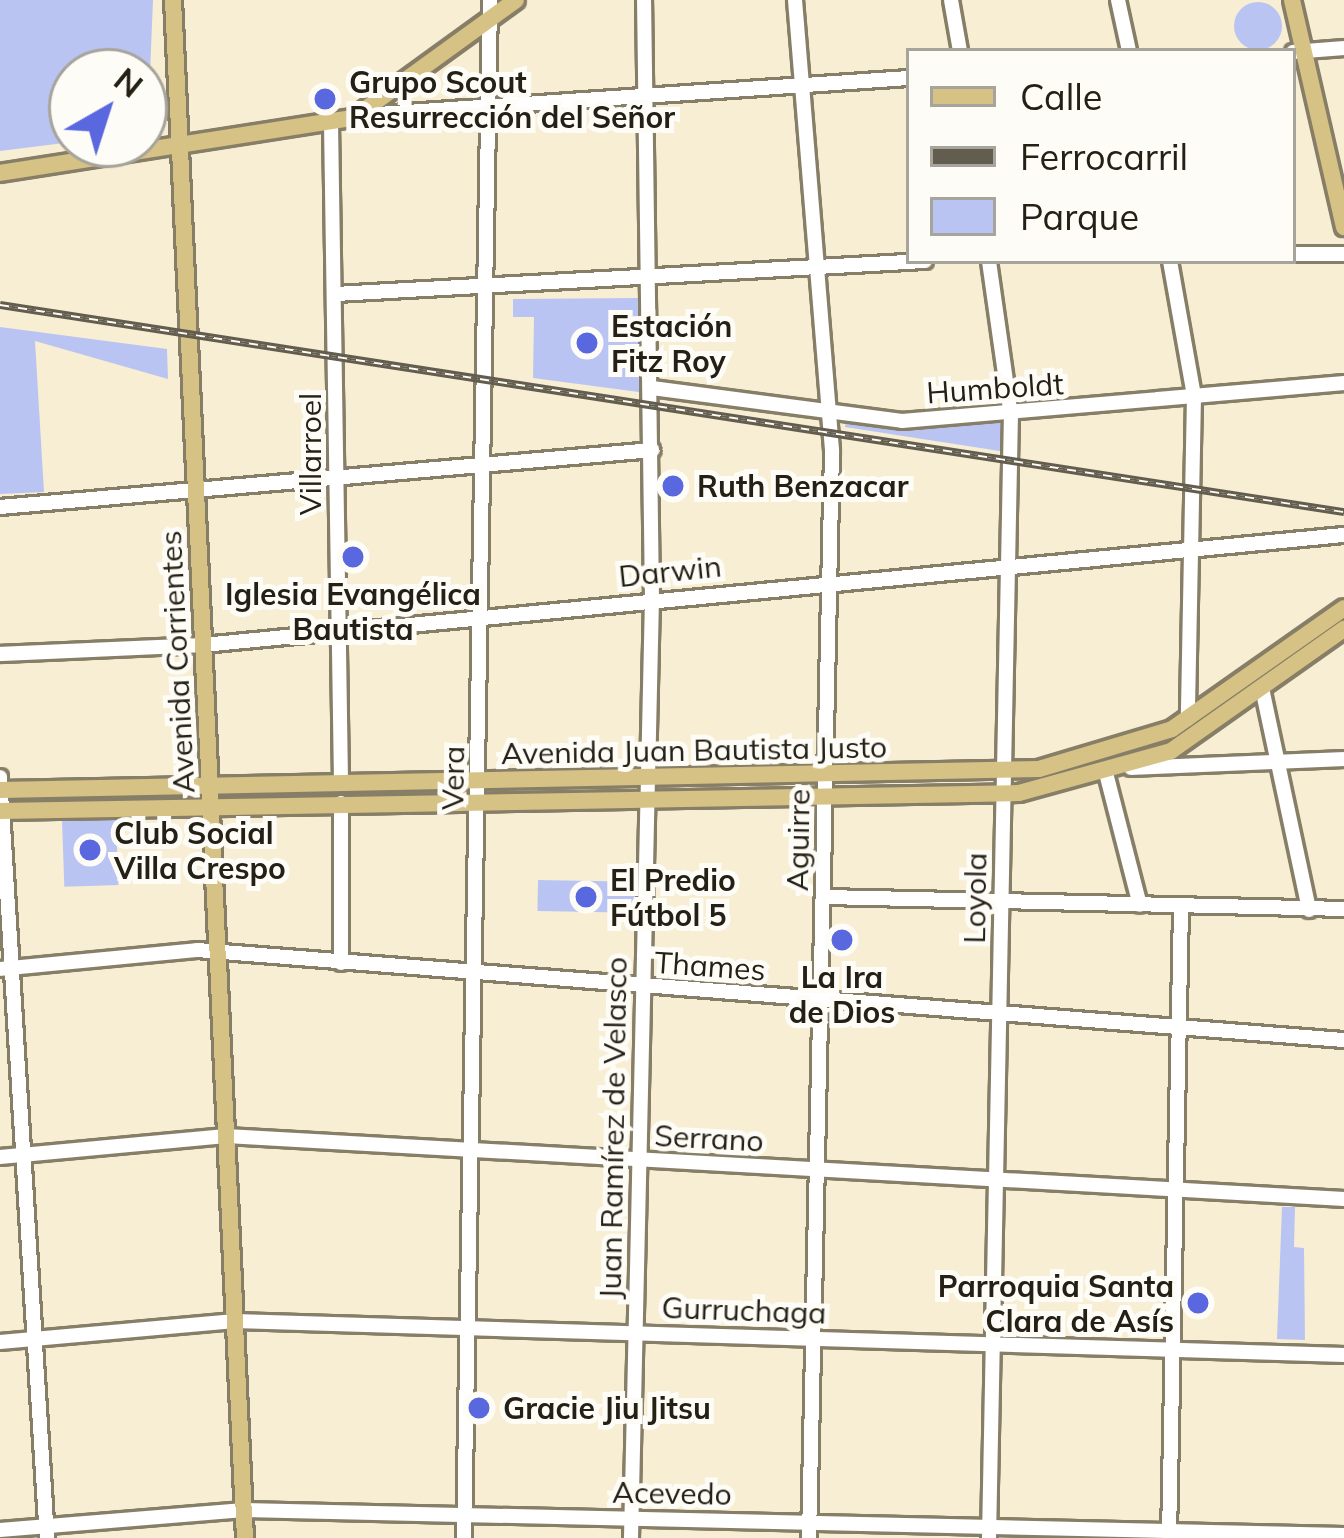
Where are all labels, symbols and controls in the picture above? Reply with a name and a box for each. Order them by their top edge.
north arrow [48,48,168,168]
legend [906,48,1296,264]
text: N [106,58,152,106]
place label: Grupo Scout Resurrección del Señor [349,64,675,134]
text: Calle [1020,74,1102,119]
marker: Grupo Scout Resurrección del Señor [312,86,338,112]
text: Ferrocarril [1020,134,1188,179]
text: Parque [1020,194,1139,239]
place label: Estación Fitz Roy [611,308,732,378]
marker: Estación Fitz Roy [574,330,600,356]
street label: Humboldt [925,365,1065,411]
street label: Villarroel [292,393,328,515]
place label: Ruth Benzacar [697,468,908,504]
marker: Ruth Benzacar [660,473,686,499]
street label: Avenida Corrientes [152,530,202,794]
marker: Iglesia Evangélica Bautista [340,544,366,570]
street label: Darwin [617,548,723,594]
place label: Iglesia Evangélica Bautista [225,576,481,646]
street label: Avenida Juan Bautista Justo [501,729,887,771]
street label: Vera [434,746,472,810]
street label: Aguirre [779,789,817,891]
place label: Club Social Villa Crespo [114,815,286,886]
marker: Club Social Villa Crespo [77,837,103,863]
street label: Loyola [956,852,994,944]
place label: El Predio Fútbol 5 [610,862,736,932]
marker: El Predio Fútbol 5 [573,884,599,910]
marker: La Ira de Dios [829,927,855,953]
street label: Thames [653,944,767,988]
street label: Juan Ramírez de Velasco [592,956,634,1300]
place label: La Ira de Dios [789,959,895,1030]
street label: Serrano [653,1117,765,1159]
place label: Parroquia Santa Clara de Asís [938,1268,1174,1338]
street label: Gurruchaga [661,1289,827,1331]
marker: Parroquia Santa Clara de Asís [1185,1290,1211,1316]
place label: Gracie Jiu Jitsu [503,1390,711,1426]
marker: Gracie Jiu Jitsu [466,1395,492,1421]
street label: Acevedo [612,1474,732,1512]

